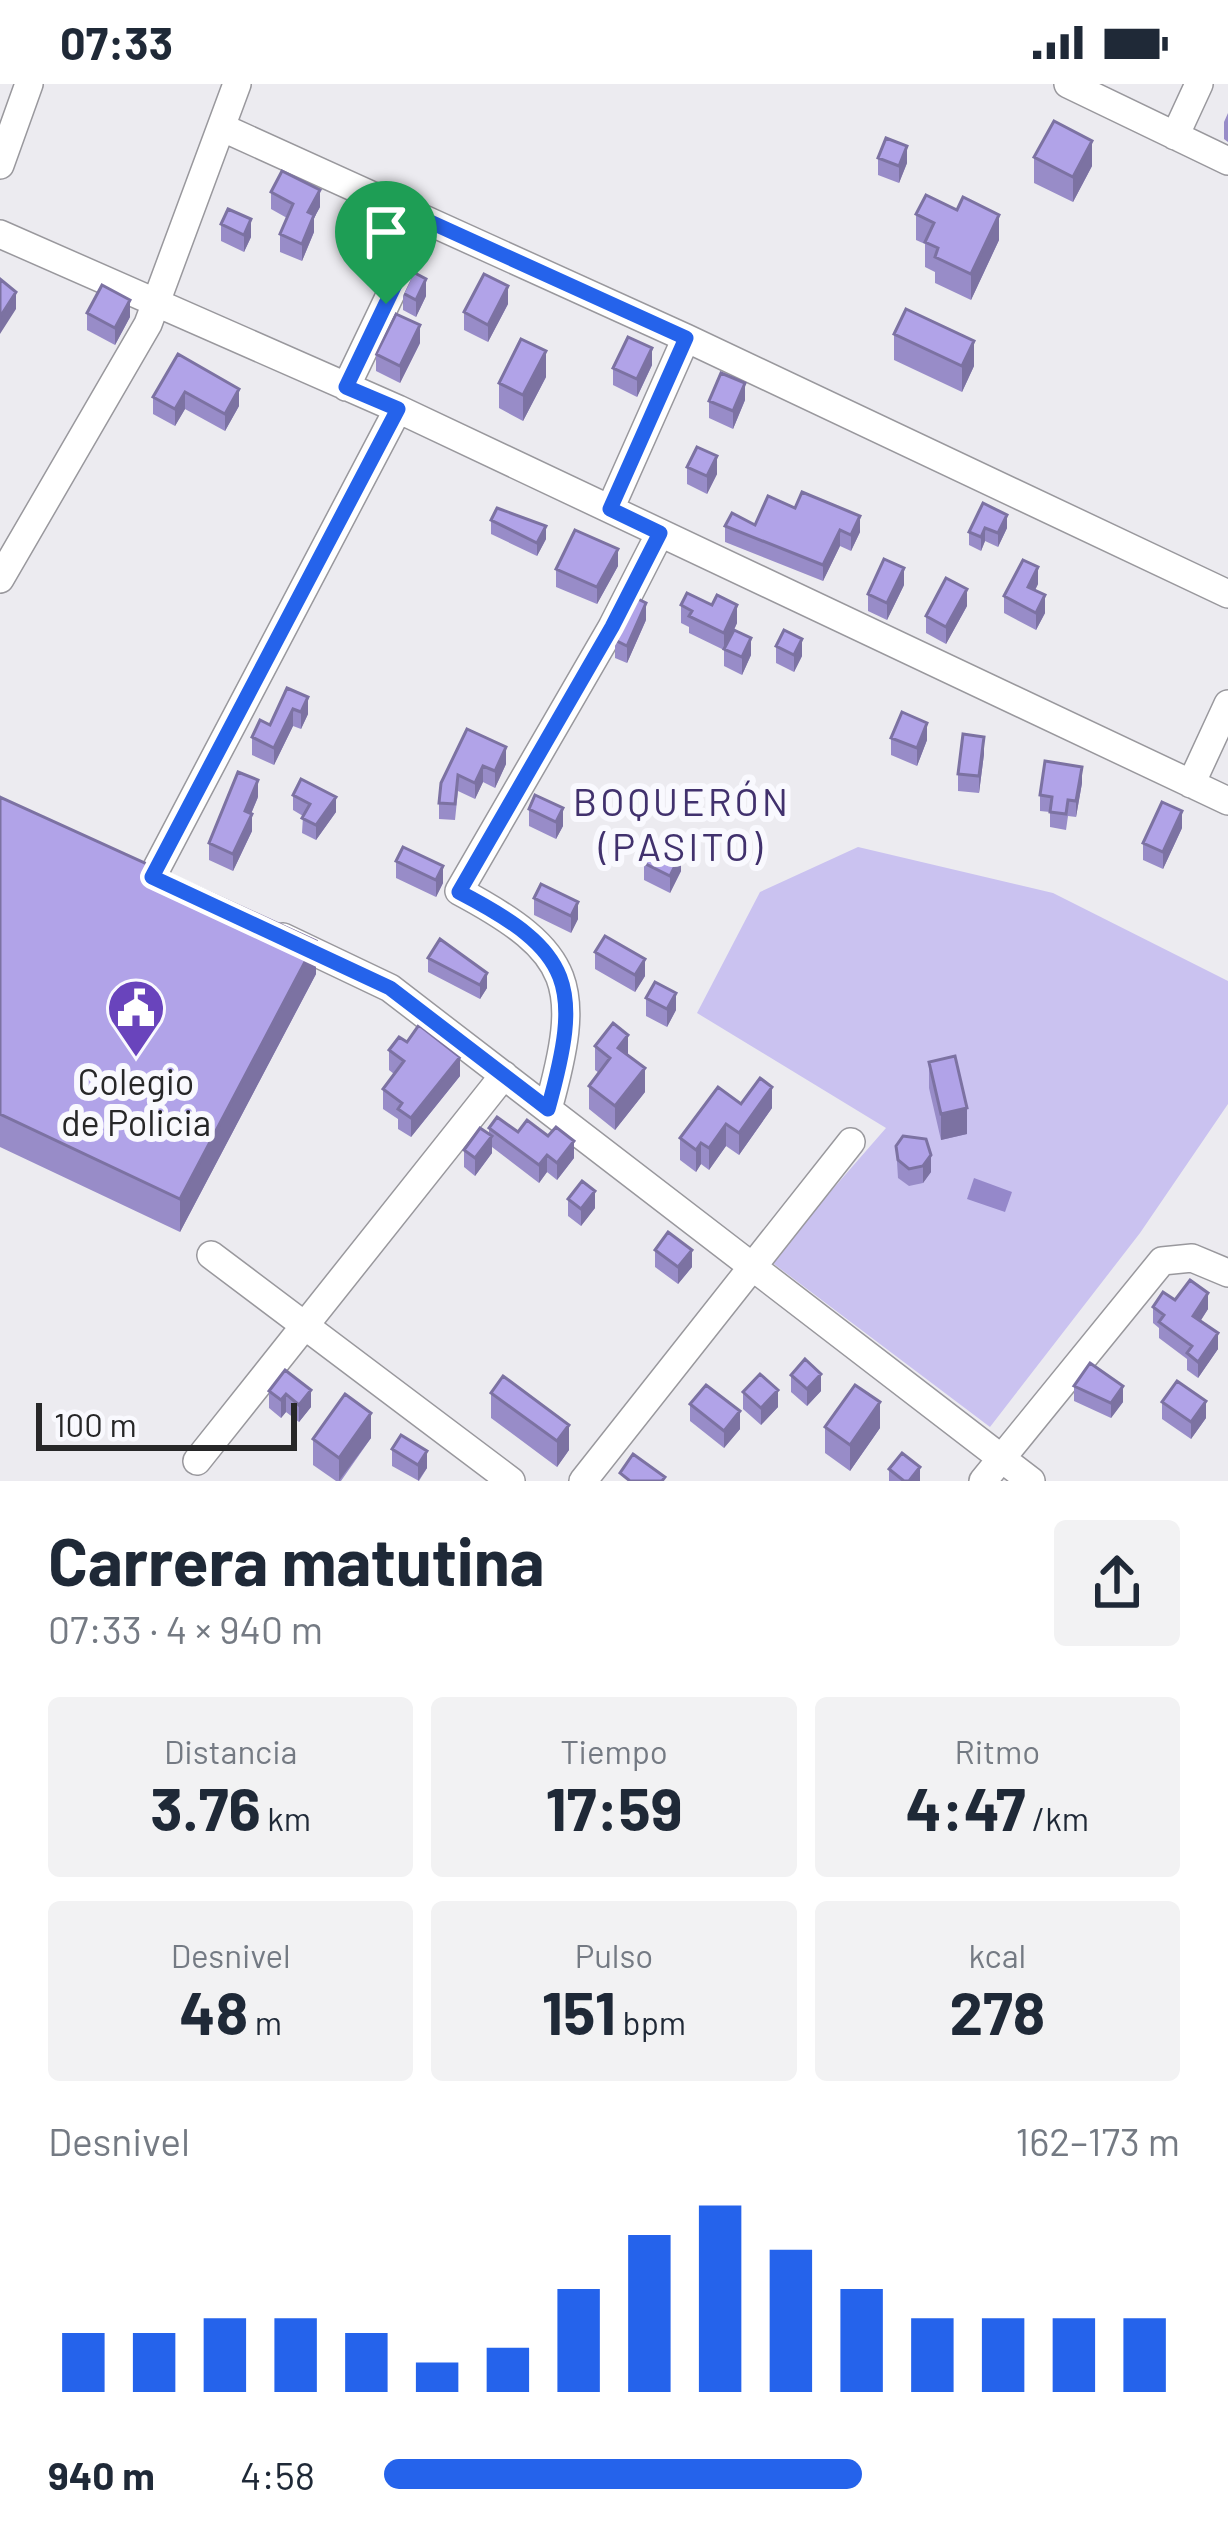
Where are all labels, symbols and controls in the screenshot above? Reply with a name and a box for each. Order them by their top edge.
text: 07:33 [60,15,173,69]
pin [335,181,437,304]
icon: arrive [353,199,419,265]
district label: BOQUERÓN (PASITO) [573,777,791,869]
public building icon: Colegio de Policia [105,977,167,1059]
place label: Colegio de Policia [61,1059,211,1143]
scale bar [36,1397,297,1450]
text: 100 m [54,1404,137,1444]
text: Carrera matutina [48,1520,545,1599]
button: share [1054,1520,1180,1646]
text: 07:33 · 4 × 940 m [48,1605,323,1652]
text: Distancia [164,1731,297,1771]
text: Tiempo [560,1731,668,1771]
text: Ritmo [954,1731,1040,1771]
text: 3.76 [150,1771,261,1843]
text: 17:59 [545,1771,683,1843]
text: 4:47 [906,1771,1025,1843]
text: km [261,1798,311,1838]
text: /km [1025,1798,1089,1838]
text: Desnivel [171,1935,291,1975]
text: Pulso [575,1935,653,1975]
text: kcal [969,1935,1026,1975]
text: 48 [179,1975,248,2047]
text: 151 [542,1975,616,2047]
text: 278 [949,1975,1045,2047]
text: m [248,2002,282,2042]
text: bpm [616,2002,686,2042]
text: Desnivel [48,2117,190,2164]
text: 162–173 m [1016,2117,1180,2164]
text: 940 m [48,2451,155,2498]
text: 4:58 [240,2451,315,2498]

